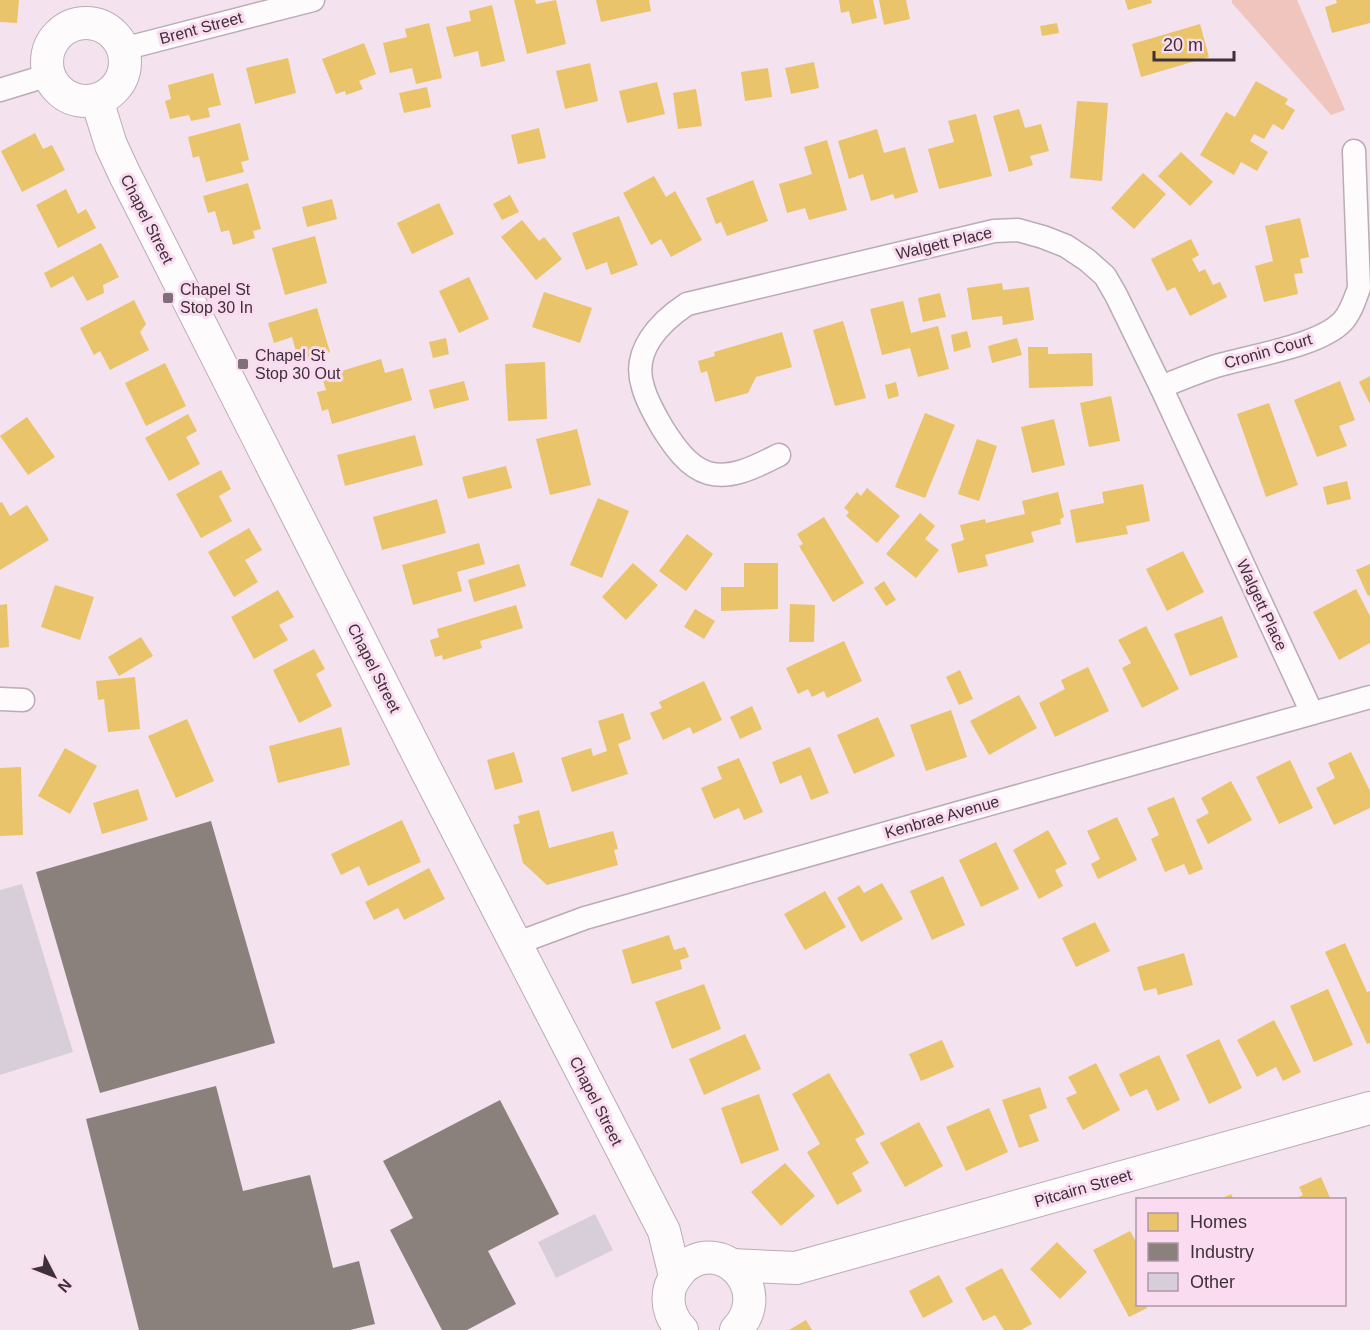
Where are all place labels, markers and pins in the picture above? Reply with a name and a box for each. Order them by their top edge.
place label: Chapel St Stop 30 In [180,281,253,316]
marker: Chapel St Stop 30 In [161,291,175,305]
place label: Chapel St Stop 30 Out [255,347,341,382]
marker: Chapel St Stop 30 Out [236,357,250,371]

